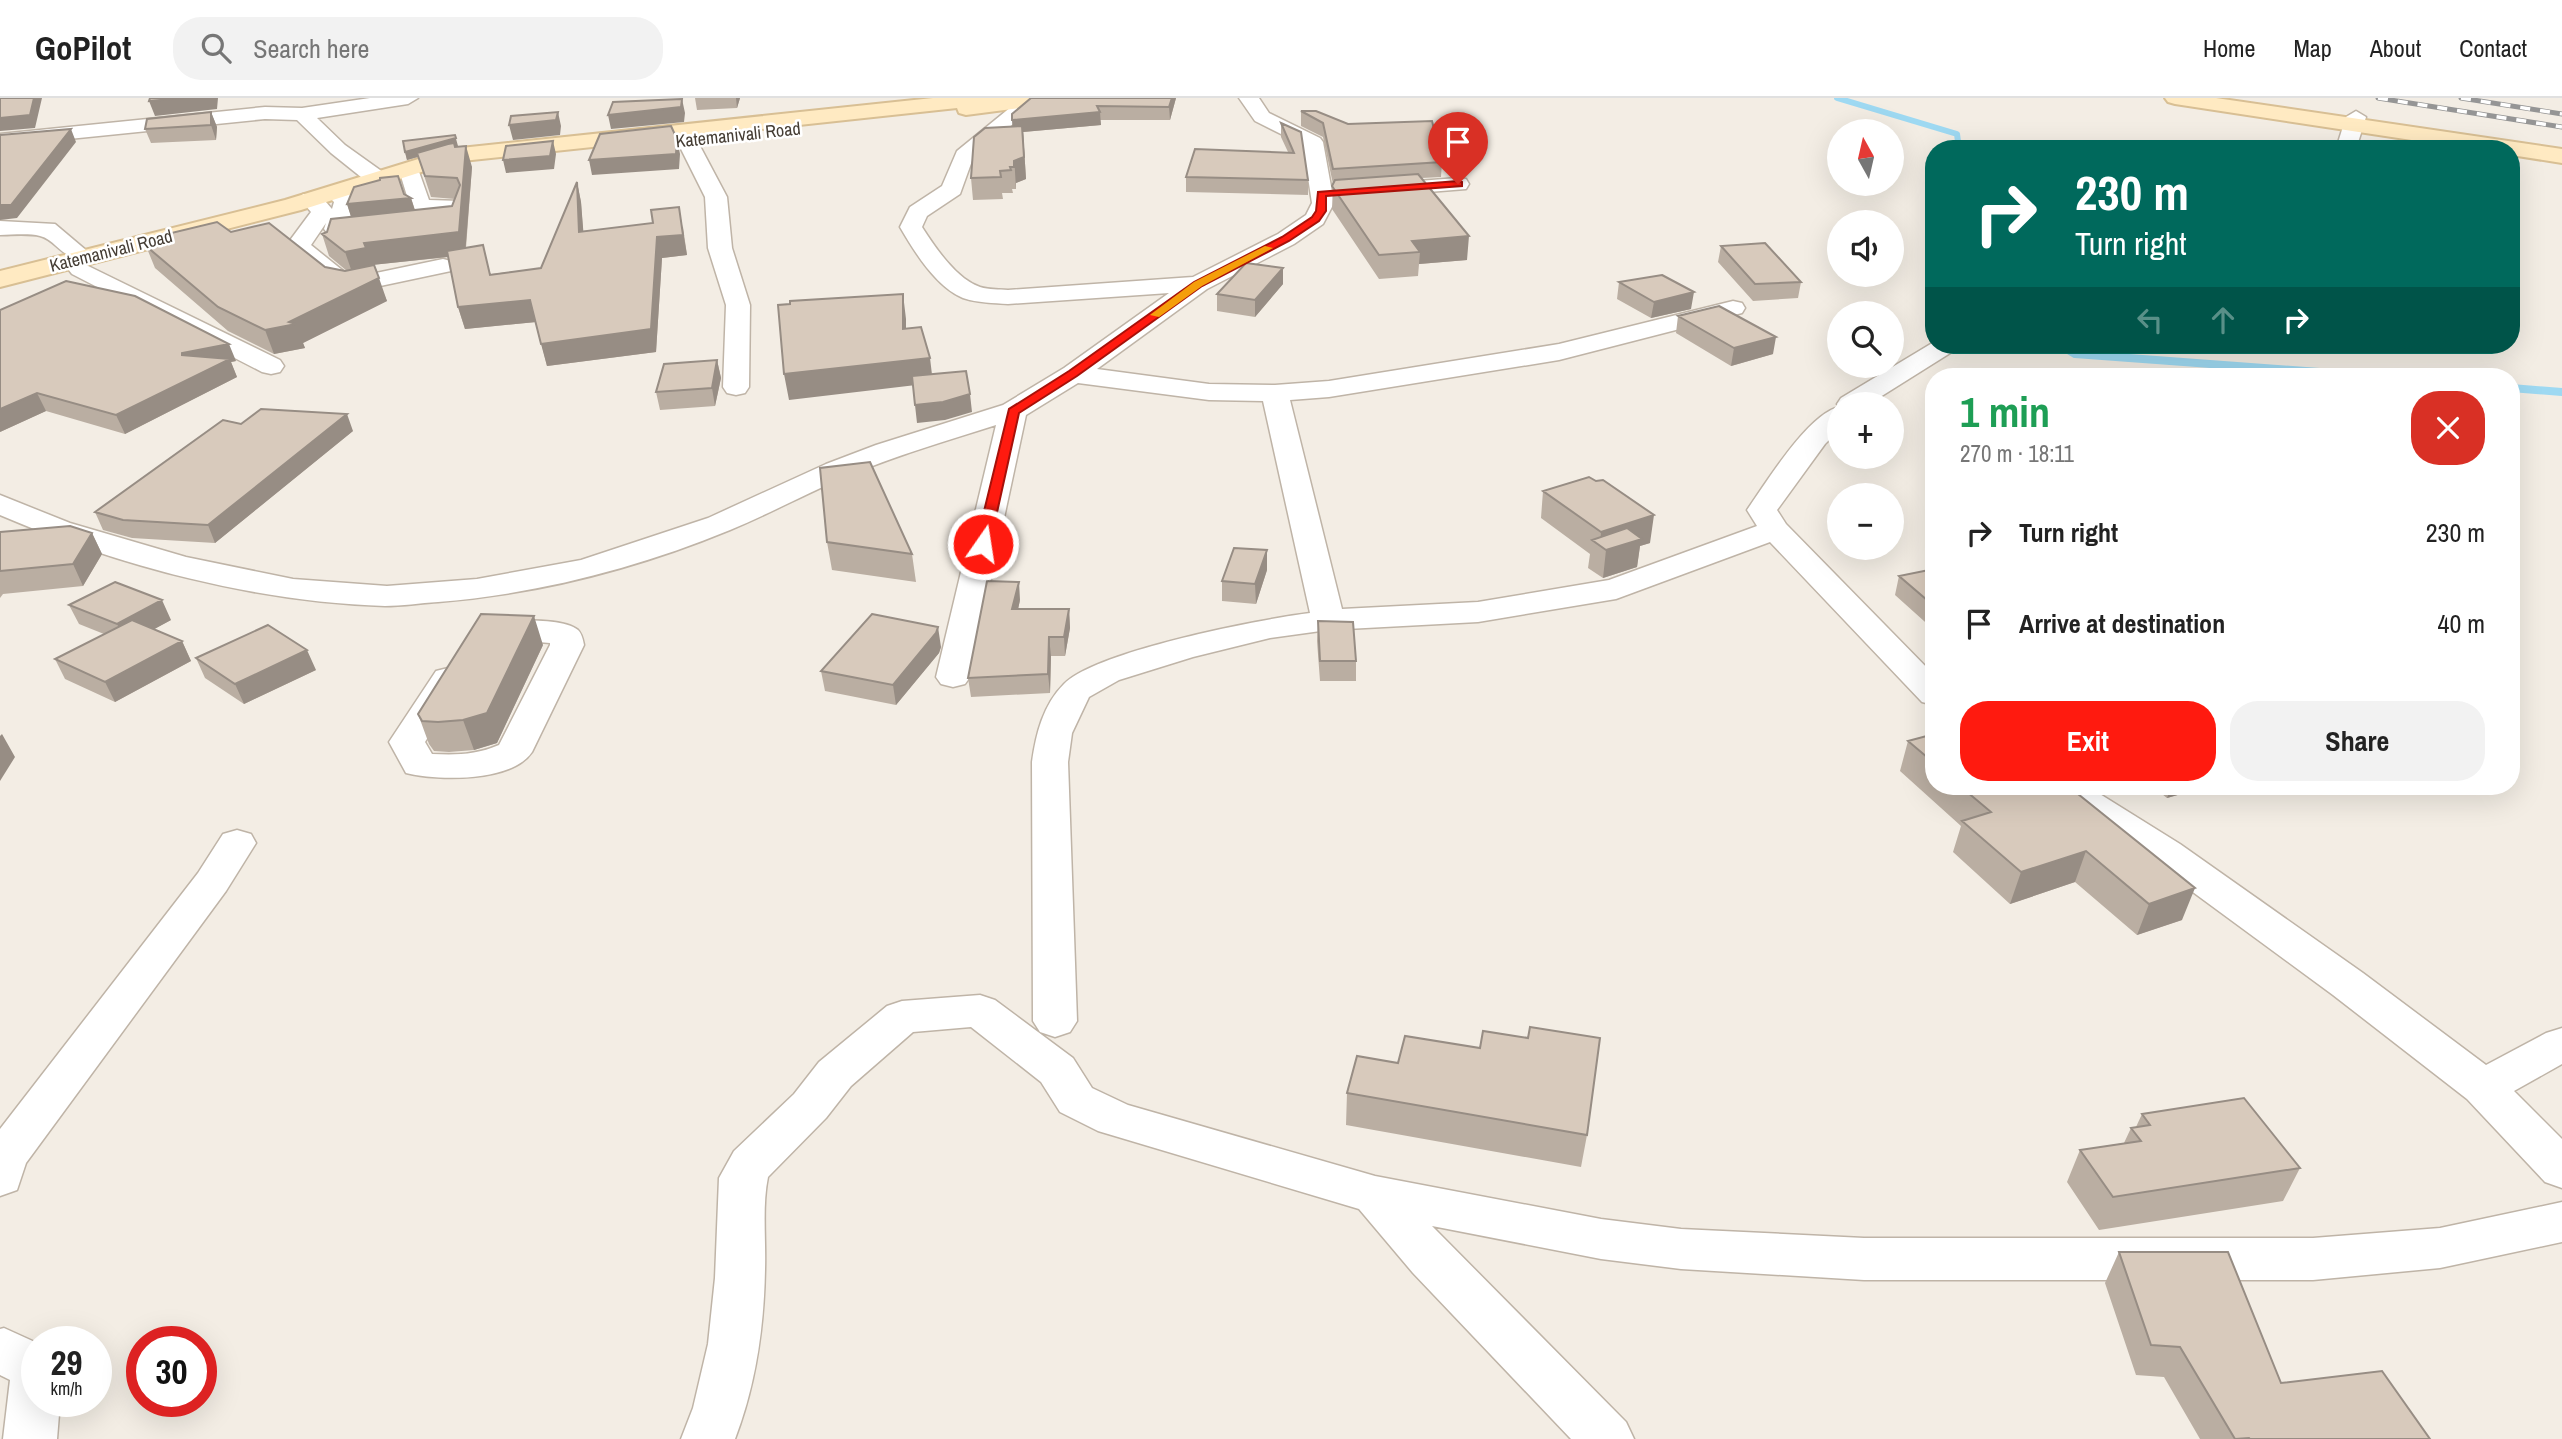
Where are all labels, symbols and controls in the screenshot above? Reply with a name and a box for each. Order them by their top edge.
search box [173,17,663,80]
text: GoPilot [35,26,131,70]
icon: search [197,29,235,67]
text: Search here [253,31,369,66]
text: Home [2203,32,2255,64]
text: Map [2293,32,2332,64]
text: About [2370,32,2421,64]
text: Contact [2459,32,2527,64]
pin [1428,112,1488,184]
street label: Katemanivali Road [674,116,802,153]
north arrow [1827,119,1904,196]
map controls [1827,119,1904,560]
icon: arrive [1439,123,1477,161]
text: 230 m [2075,159,2189,225]
icon: right [1960,168,2051,259]
button: sound [1827,210,1904,287]
text: Turn right [2075,222,2187,265]
street label: Katemanivali Road [47,223,175,278]
button: search [1827,301,1904,378]
icon: left [2131,301,2169,339]
icon: ahead [2204,301,2242,339]
icon: right [2277,301,2315,339]
text: 1 min [1960,384,2050,440]
button: close [2411,391,2485,465]
button: + [1827,392,1904,469]
text: 270 m · 18:11 [1960,438,2074,469]
button: − [1827,483,1904,560]
position arrow [946,507,1020,581]
icon: right [1960,514,1998,552]
text: Turn right [2019,515,2118,550]
text: 230 m [2426,515,2485,550]
icon: arrive [1960,605,1998,643]
text: Arrive at destination [2019,606,2225,641]
text: 40 m [2438,606,2485,641]
button: Exit [1960,701,2216,781]
button: Share [2230,701,2485,781]
speed limit sign: 30 [126,1326,217,1417]
text: 29 [51,1339,82,1386]
text: km/h [51,1376,83,1401]

